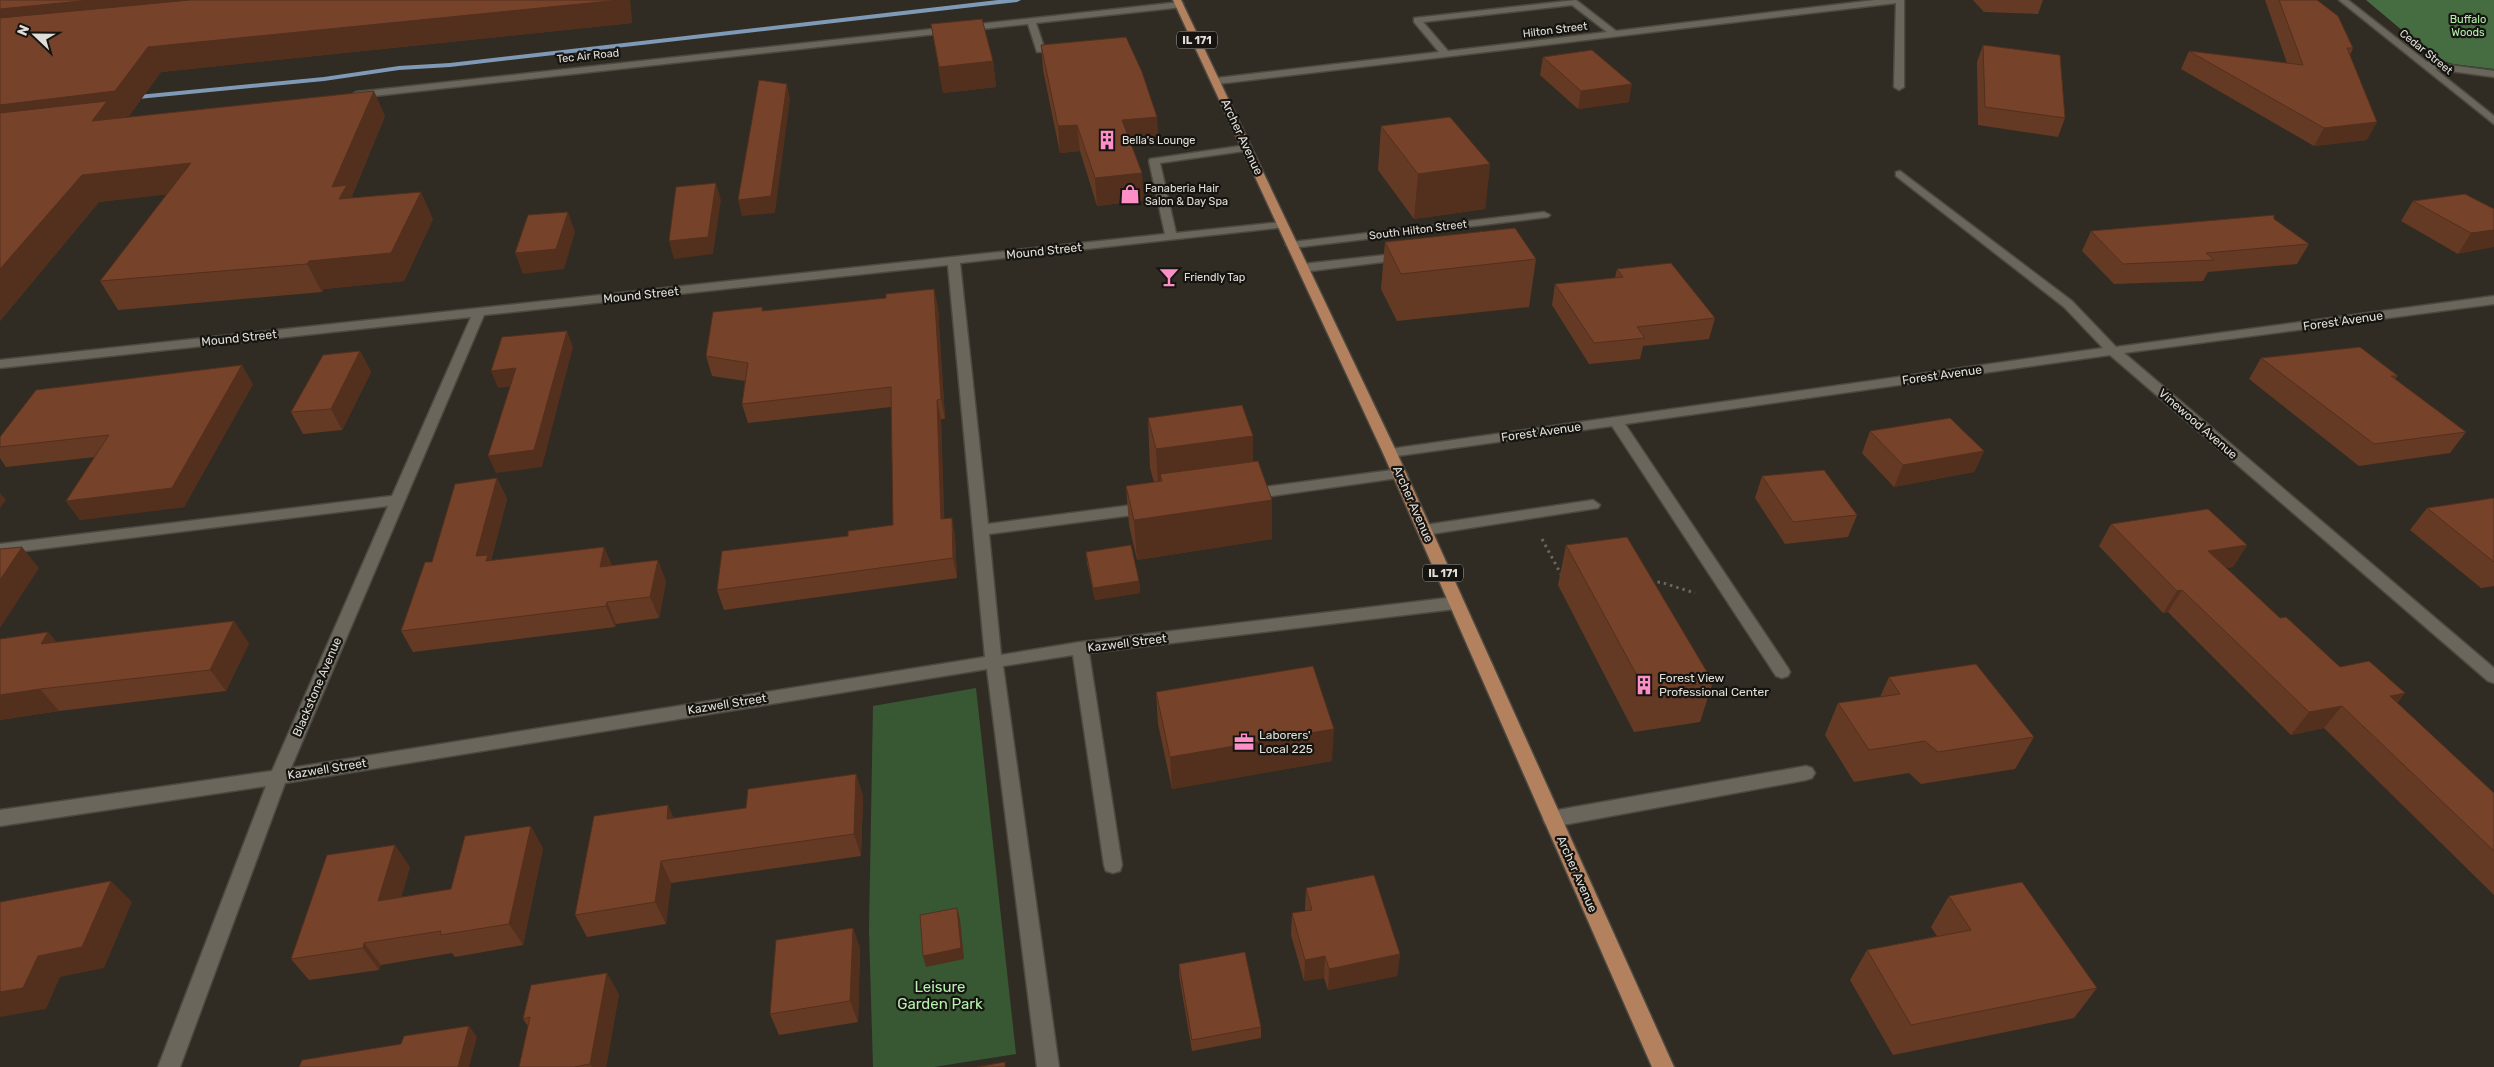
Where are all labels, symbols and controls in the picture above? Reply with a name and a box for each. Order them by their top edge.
north arrow [10,10,60,60]
park label: Buffalo Woods [2450,13,2486,39]
street label: Hilton Street [1522,20,1589,40]
text: N [14,22,33,38]
street label: Cedar Street [2397,27,2456,78]
road number: IL 171 [1177,32,1217,48]
street label: Tec Air Road [556,46,620,66]
street label: Archer Avenue [1218,97,1266,177]
building icon: Bella's Lounge [1096,129,1118,151]
place label: Bella's Lounge [1122,134,1196,147]
place label: Fanaberia Hair Salon & Day Spa [1145,182,1228,208]
shop icon: Fanaberia Hair Salon & Day Spa [1119,183,1141,205]
street label: South Hilton Street [1368,217,1468,242]
street label: Mound Street [1006,240,1083,262]
bar icon: Friendly Tap [1158,266,1180,288]
place label: Friendly Tap [1184,271,1245,284]
street label: Mound Street [603,284,680,306]
street label: Forest Avenue [2302,308,2384,334]
street label: Mound Street [201,327,278,349]
street label: Forest Avenue [1901,362,1983,388]
street label: Vinewood Avenue [2156,386,2240,462]
street label: Forest Avenue [1500,419,1582,445]
street label: Archer Avenue [1390,464,1436,545]
road number: IL 171 [1423,564,1463,582]
street label: Kazwell Street [1087,631,1168,655]
street label: Blackstone Avenue [290,635,344,739]
place label: Forest View Professional Center [1659,671,1769,699]
building icon: Forest View Professional Center [1633,674,1655,696]
street label: Kazwell Street [687,691,768,717]
place label: Laborers' Local 225 [1259,728,1313,756]
office icon: Laborers' Local 225 [1233,731,1255,753]
street label: Kazwell Street [287,756,368,782]
street label: Archer Avenue [1554,834,1600,915]
park label: Leisure Garden Park [897,978,983,1013]

